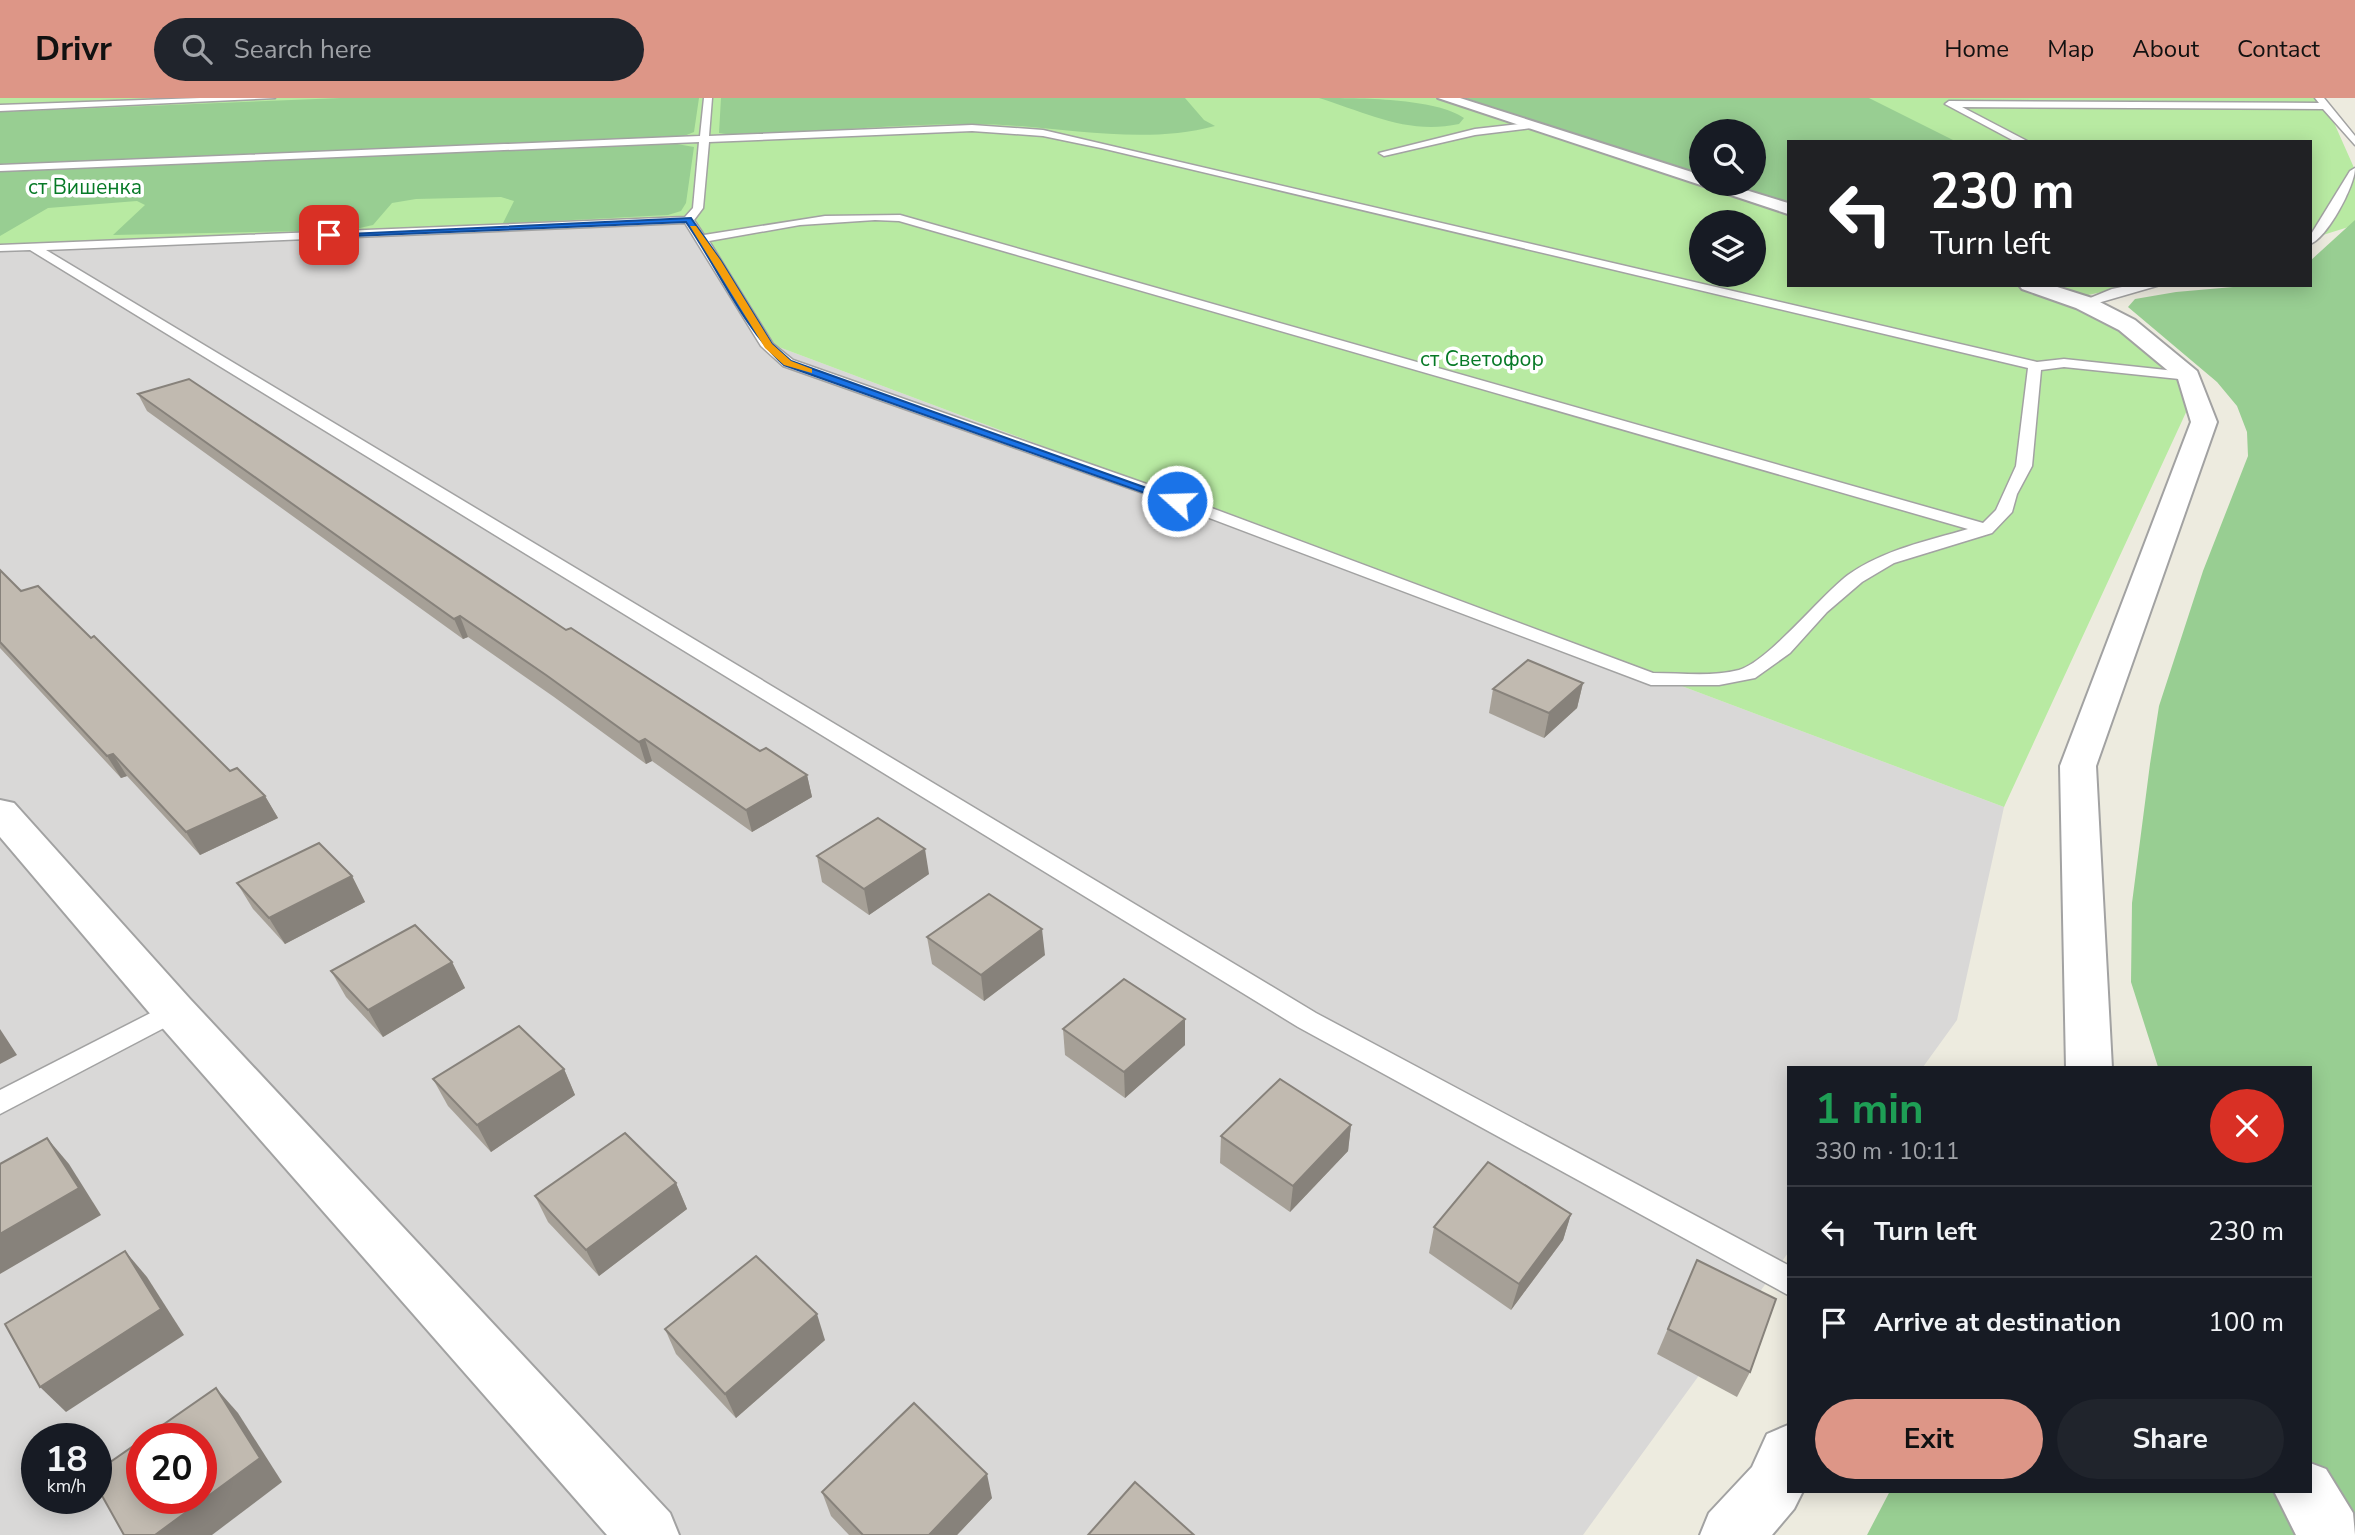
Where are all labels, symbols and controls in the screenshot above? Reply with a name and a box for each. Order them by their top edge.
search box [154,18,644,81]
text: Drivr [35,27,112,72]
icon: search [178,30,216,68]
text: Search here [234,32,372,67]
text: Home [1944,33,2009,65]
text: Map [2047,33,2094,65]
text: About [2132,33,2199,65]
text: Contact [2237,33,2320,65]
map controls [1689,119,1766,287]
button: search [1689,119,1766,196]
text: 230 m [1930,158,2074,225]
icon: left [1815,168,1906,259]
park label: ст Вишенка [28,173,142,201]
pin [299,205,359,265]
button: layers [1689,210,1766,287]
icon: arrive [310,216,348,254]
text: Turn left [1930,222,2050,265]
park label: ст Светофор [1420,345,1544,373]
position arrow [1140,464,1214,538]
text: 1 min [1815,1081,1924,1138]
button: close [2210,1089,2284,1163]
text: 330 m · 10:11 [1815,1136,1960,1167]
icon: left [1815,1213,1853,1251]
text: Turn left [1874,1214,1977,1249]
text: 230 m [2208,1214,2284,1249]
icon: arrive [1815,1304,1853,1342]
text: Arrive at destination [1874,1305,2121,1340]
text: 100 m [2208,1305,2284,1340]
button: Exit [1815,1399,2043,1479]
button: Share [2057,1399,2284,1479]
speed limit sign: 20 [126,1423,217,1514]
text: 18 [45,1436,88,1483]
text: km/h [47,1474,86,1498]

